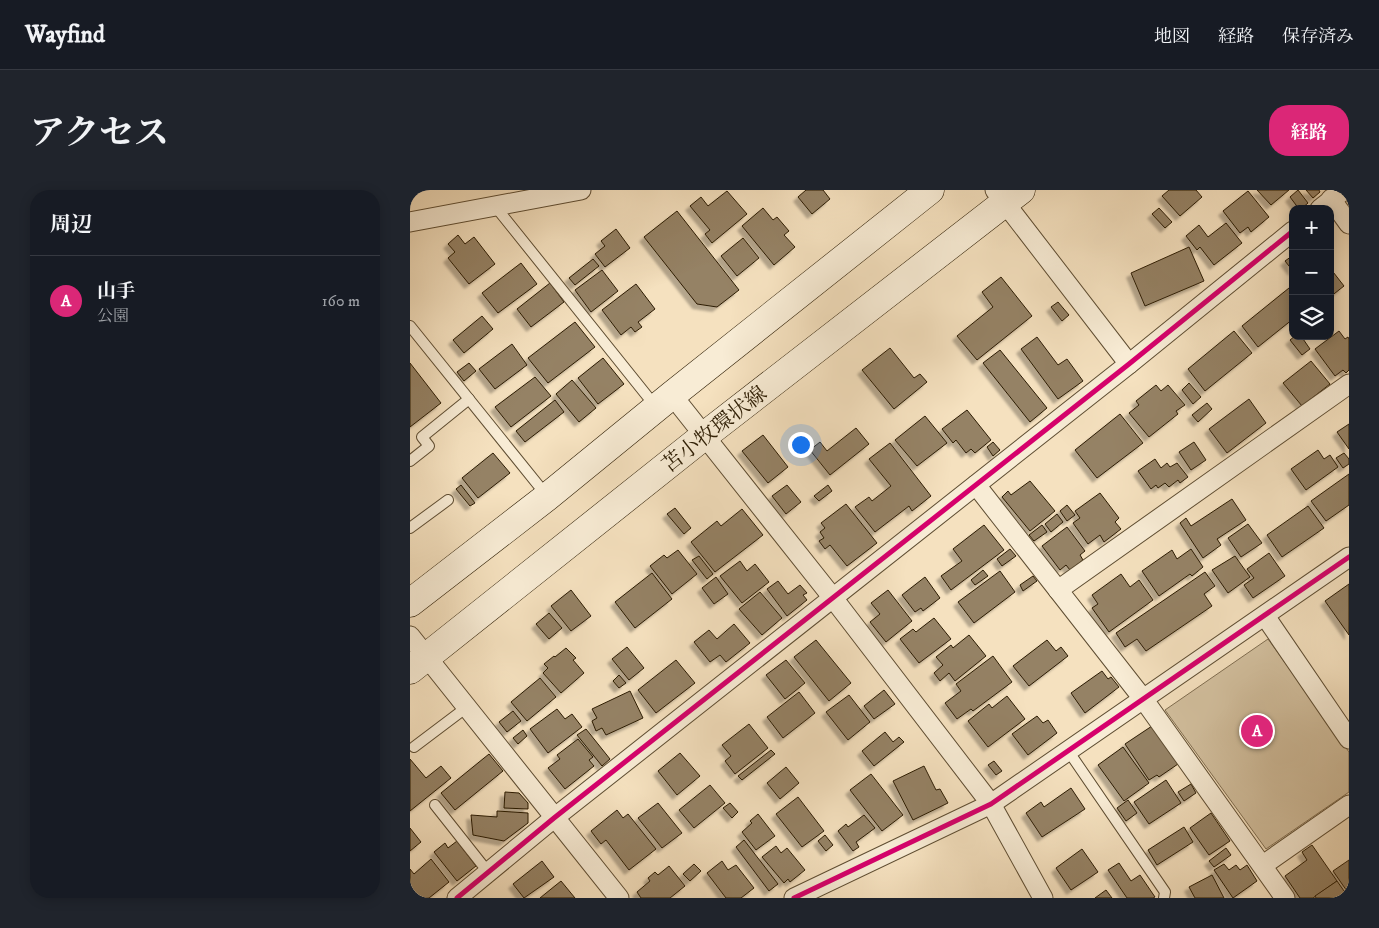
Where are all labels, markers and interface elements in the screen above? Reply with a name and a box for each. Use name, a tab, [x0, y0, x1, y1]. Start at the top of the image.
text: Wayfind	[25, 20, 105, 50]
text: 地図	[1154, 26, 1190, 48]
text: 経路	[1218, 26, 1254, 48]
text: 保存済み	[1282, 26, 1354, 48]
button: 経路	[1269, 105, 1349, 156]
text: アクセス	[30, 112, 169, 156]
map controls	[1289, 205, 1334, 340]
button: +	[1289, 205, 1334, 250]
text: 周辺	[50, 212, 92, 238]
button: −	[1289, 250, 1334, 295]
text: 山手	[97, 280, 135, 303]
text: A	[61, 291, 71, 311]
text: 160 m	[322, 291, 360, 311]
button: layers	[1289, 295, 1334, 340]
text: 公園	[97, 306, 129, 326]
street label: 苫小牧環状線	[657, 381, 772, 479]
your location	[788, 432, 814, 458]
pin: A	[1241, 712, 1273, 750]

